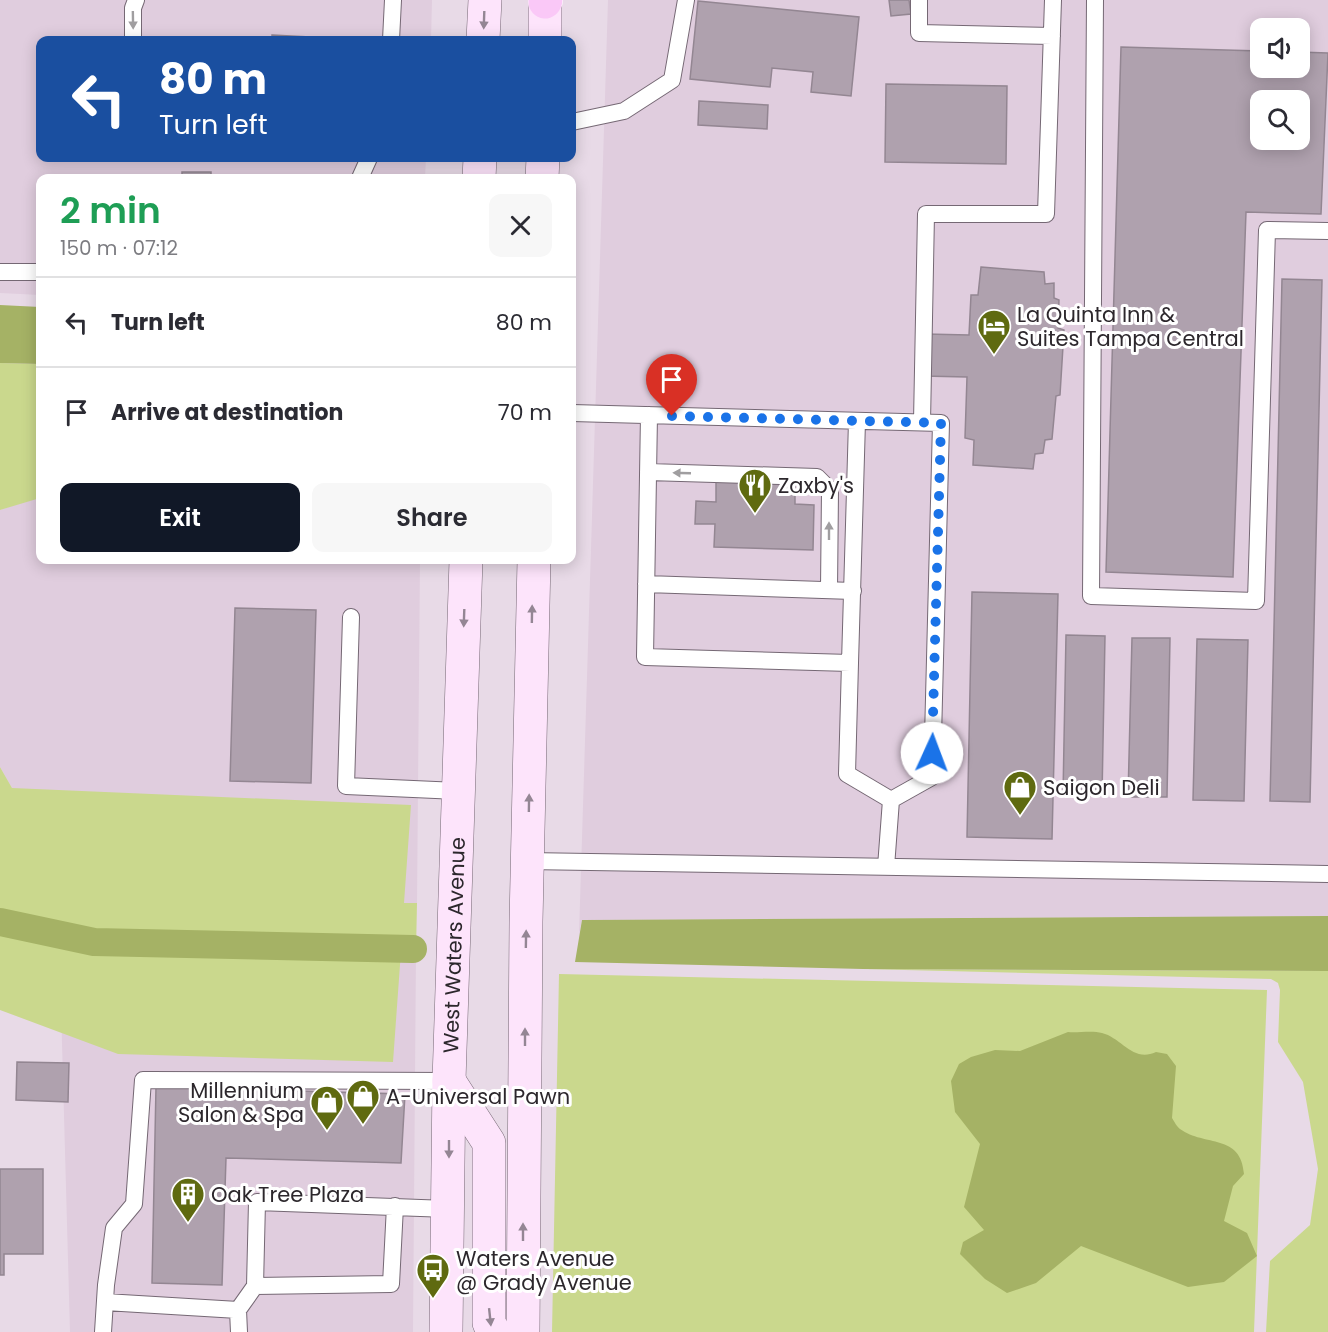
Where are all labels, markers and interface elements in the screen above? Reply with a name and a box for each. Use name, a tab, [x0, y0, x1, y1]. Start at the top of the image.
one-way arrow	[128, 10, 138, 29]
one-way arrow	[479, 11, 489, 30]
map controls	[1250, 18, 1310, 150]
button: sound	[1250, 18, 1310, 78]
text: 80 m	[159, 50, 267, 109]
icon: left	[60, 60, 138, 138]
button: search	[1250, 90, 1310, 150]
text: Turn left	[159, 106, 268, 143]
text: 2 min	[60, 185, 161, 236]
button: close	[489, 194, 552, 257]
text: 150 m · 07:12	[60, 234, 178, 262]
place label: La Quinta Inn & Suites Tampa Central	[1017, 300, 1244, 353]
icon: left	[60, 306, 93, 339]
text: Turn left	[111, 307, 205, 338]
text: 80 m	[496, 307, 552, 338]
hotel icon: La Quinta Inn & Suites Tampa Central	[976, 308, 1012, 355]
pin	[646, 354, 697, 416]
icon: arrive	[655, 363, 688, 396]
icon: arrive	[60, 396, 93, 429]
text: Arrive at destination	[111, 397, 343, 428]
text: 70 m	[498, 397, 552, 428]
restaurant icon: Zaxby's	[737, 467, 773, 514]
one-way arrow	[672, 468, 691, 478]
place label: Zaxby's	[778, 471, 854, 500]
button: Exit	[60, 483, 300, 552]
button: Share	[312, 483, 552, 552]
one-way arrow	[824, 522, 834, 541]
one-way arrow	[528, 605, 537, 624]
one-way arrow	[459, 608, 468, 627]
position arrow	[900, 721, 964, 785]
shop icon: Saigon Deli	[1002, 769, 1038, 816]
place label: Saigon Deli	[1043, 773, 1160, 802]
one-way arrow	[524, 793, 533, 812]
street label: West Waters Avenue	[435, 836, 471, 1054]
one-way arrow	[521, 929, 531, 948]
one-way arrow	[520, 1027, 530, 1046]
place label: Millennium Salon & Spa	[178, 1076, 304, 1129]
shop icon: A-Universal Pawn	[345, 1078, 381, 1125]
place label: A-Universal Pawn	[386, 1082, 570, 1111]
shop icon: Millennium Salon & Spa	[309, 1084, 345, 1131]
one-way arrow	[444, 1139, 454, 1158]
building icon: Oak Tree Plaza	[170, 1176, 206, 1223]
place label: Oak Tree Plaza	[211, 1180, 364, 1209]
one-way arrow	[519, 1222, 528, 1241]
place label: Waters Avenue @ Grady Avenue	[456, 1244, 632, 1297]
bus stop icon: Waters Avenue @ Grady Avenue	[415, 1252, 451, 1299]
one-way arrow	[485, 1307, 495, 1326]

